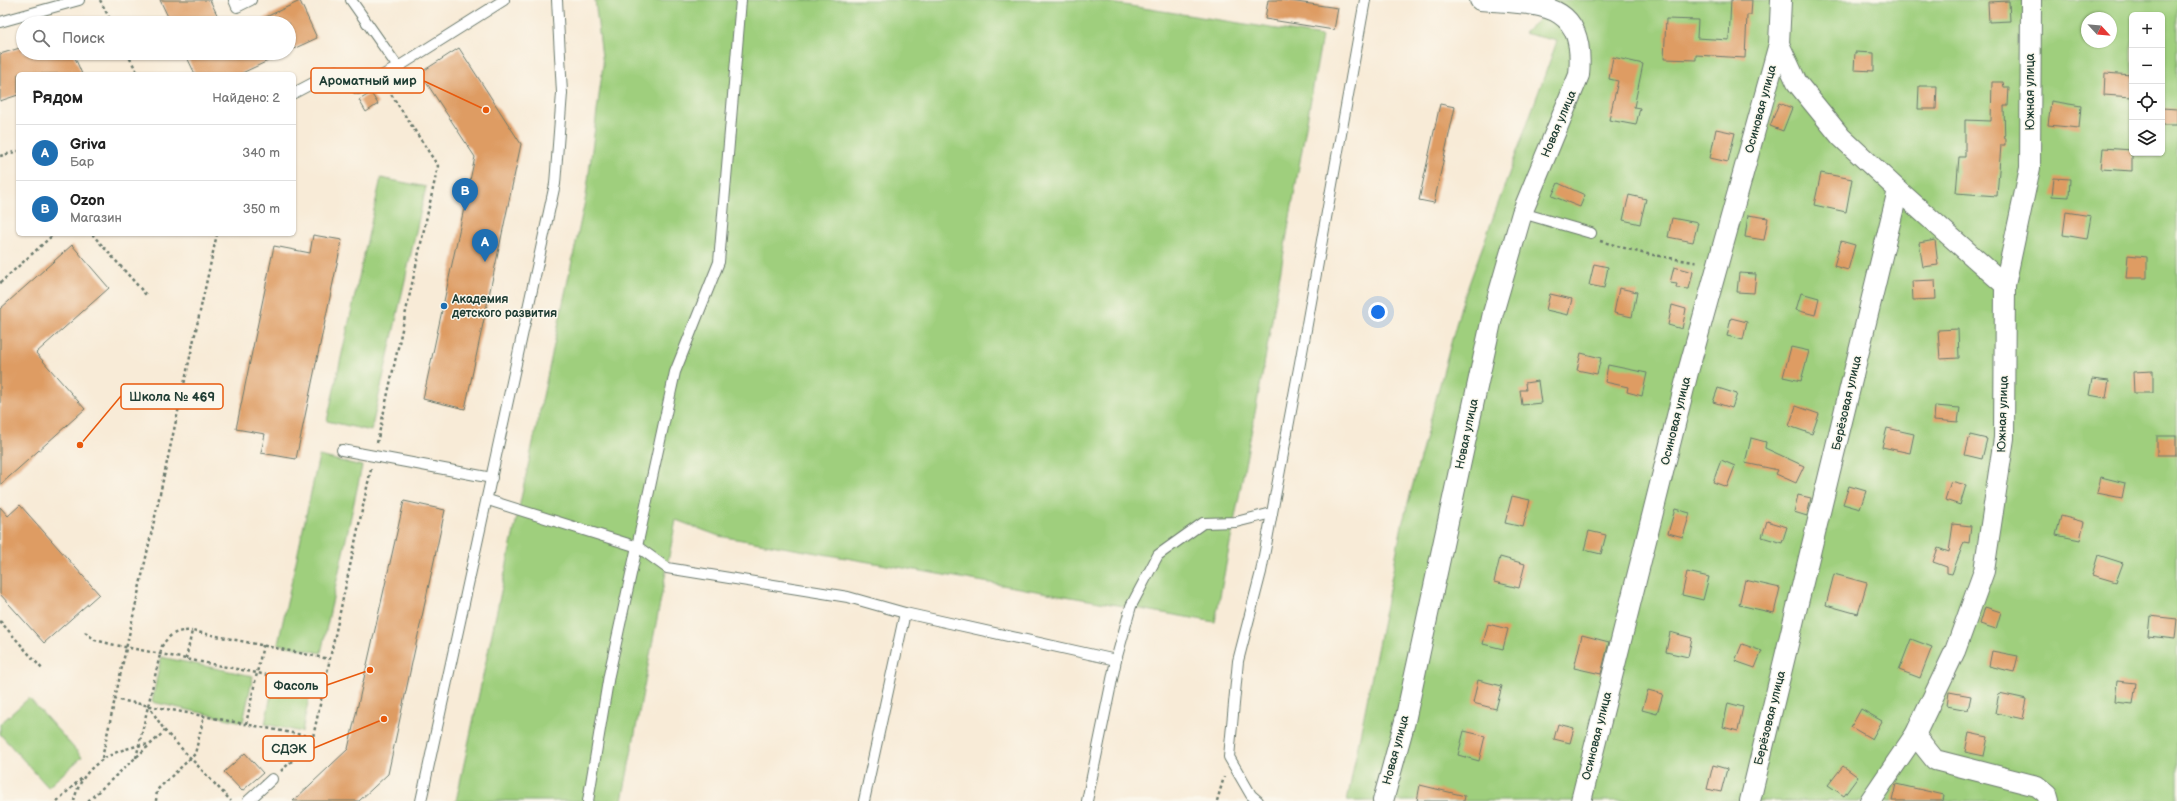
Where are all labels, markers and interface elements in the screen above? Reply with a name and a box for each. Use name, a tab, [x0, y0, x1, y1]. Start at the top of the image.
north arrow	[2081, 12, 2117, 48]
map controls	[2129, 12, 2165, 156]
button: +	[2129, 12, 2165, 48]
search box	[16, 16, 296, 60]
icon: search	[30, 27, 52, 49]
text: Поиск	[62, 29, 105, 48]
button: −	[2129, 48, 2165, 84]
street label: Южная улица	[2023, 53, 2038, 131]
street label: Осиновая улица	[1742, 63, 1780, 155]
callout: Ароматный мир	[311, 68, 424, 93]
text: Ароматный мир	[318, 73, 417, 89]
button: locate	[2129, 84, 2165, 120]
text: Рядом	[32, 88, 83, 108]
street label: Новая улица	[1538, 88, 1580, 160]
text: Найдено: 2	[212, 90, 280, 106]
button: layers	[2129, 120, 2165, 156]
text: Griva	[70, 135, 106, 154]
text: A	[41, 145, 49, 161]
text: 340 m	[242, 145, 280, 161]
text: Бар	[70, 154, 94, 170]
pin: B	[452, 178, 478, 211]
text: Ozon	[70, 191, 105, 210]
text: B	[40, 201, 50, 217]
text: 350 m	[243, 201, 280, 217]
text: Магазин	[70, 210, 122, 226]
pin: A	[472, 229, 498, 262]
place label: Академия детского развития	[451, 292, 557, 321]
marker: Академия детского развития	[439, 301, 449, 311]
your location	[1368, 302, 1388, 322]
street label: Берёзовая улица	[1829, 354, 1865, 452]
street label: Осиновая улица	[1658, 375, 1694, 467]
street label: Южная улица	[1994, 375, 2012, 453]
callout: Школа № 469	[121, 384, 223, 409]
text: Школа № 469	[129, 389, 215, 405]
street label: Новая улица	[1452, 397, 1482, 471]
street label: Берёзовая улица	[1751, 669, 1789, 767]
callout: Фасоль	[266, 673, 327, 698]
text: Фасоль	[273, 678, 319, 694]
street label: Осиновая улица	[1579, 690, 1615, 782]
street label: Новая улица	[1379, 713, 1413, 787]
callout: СДЭК	[263, 736, 314, 761]
text: СДЭК	[271, 741, 307, 757]

